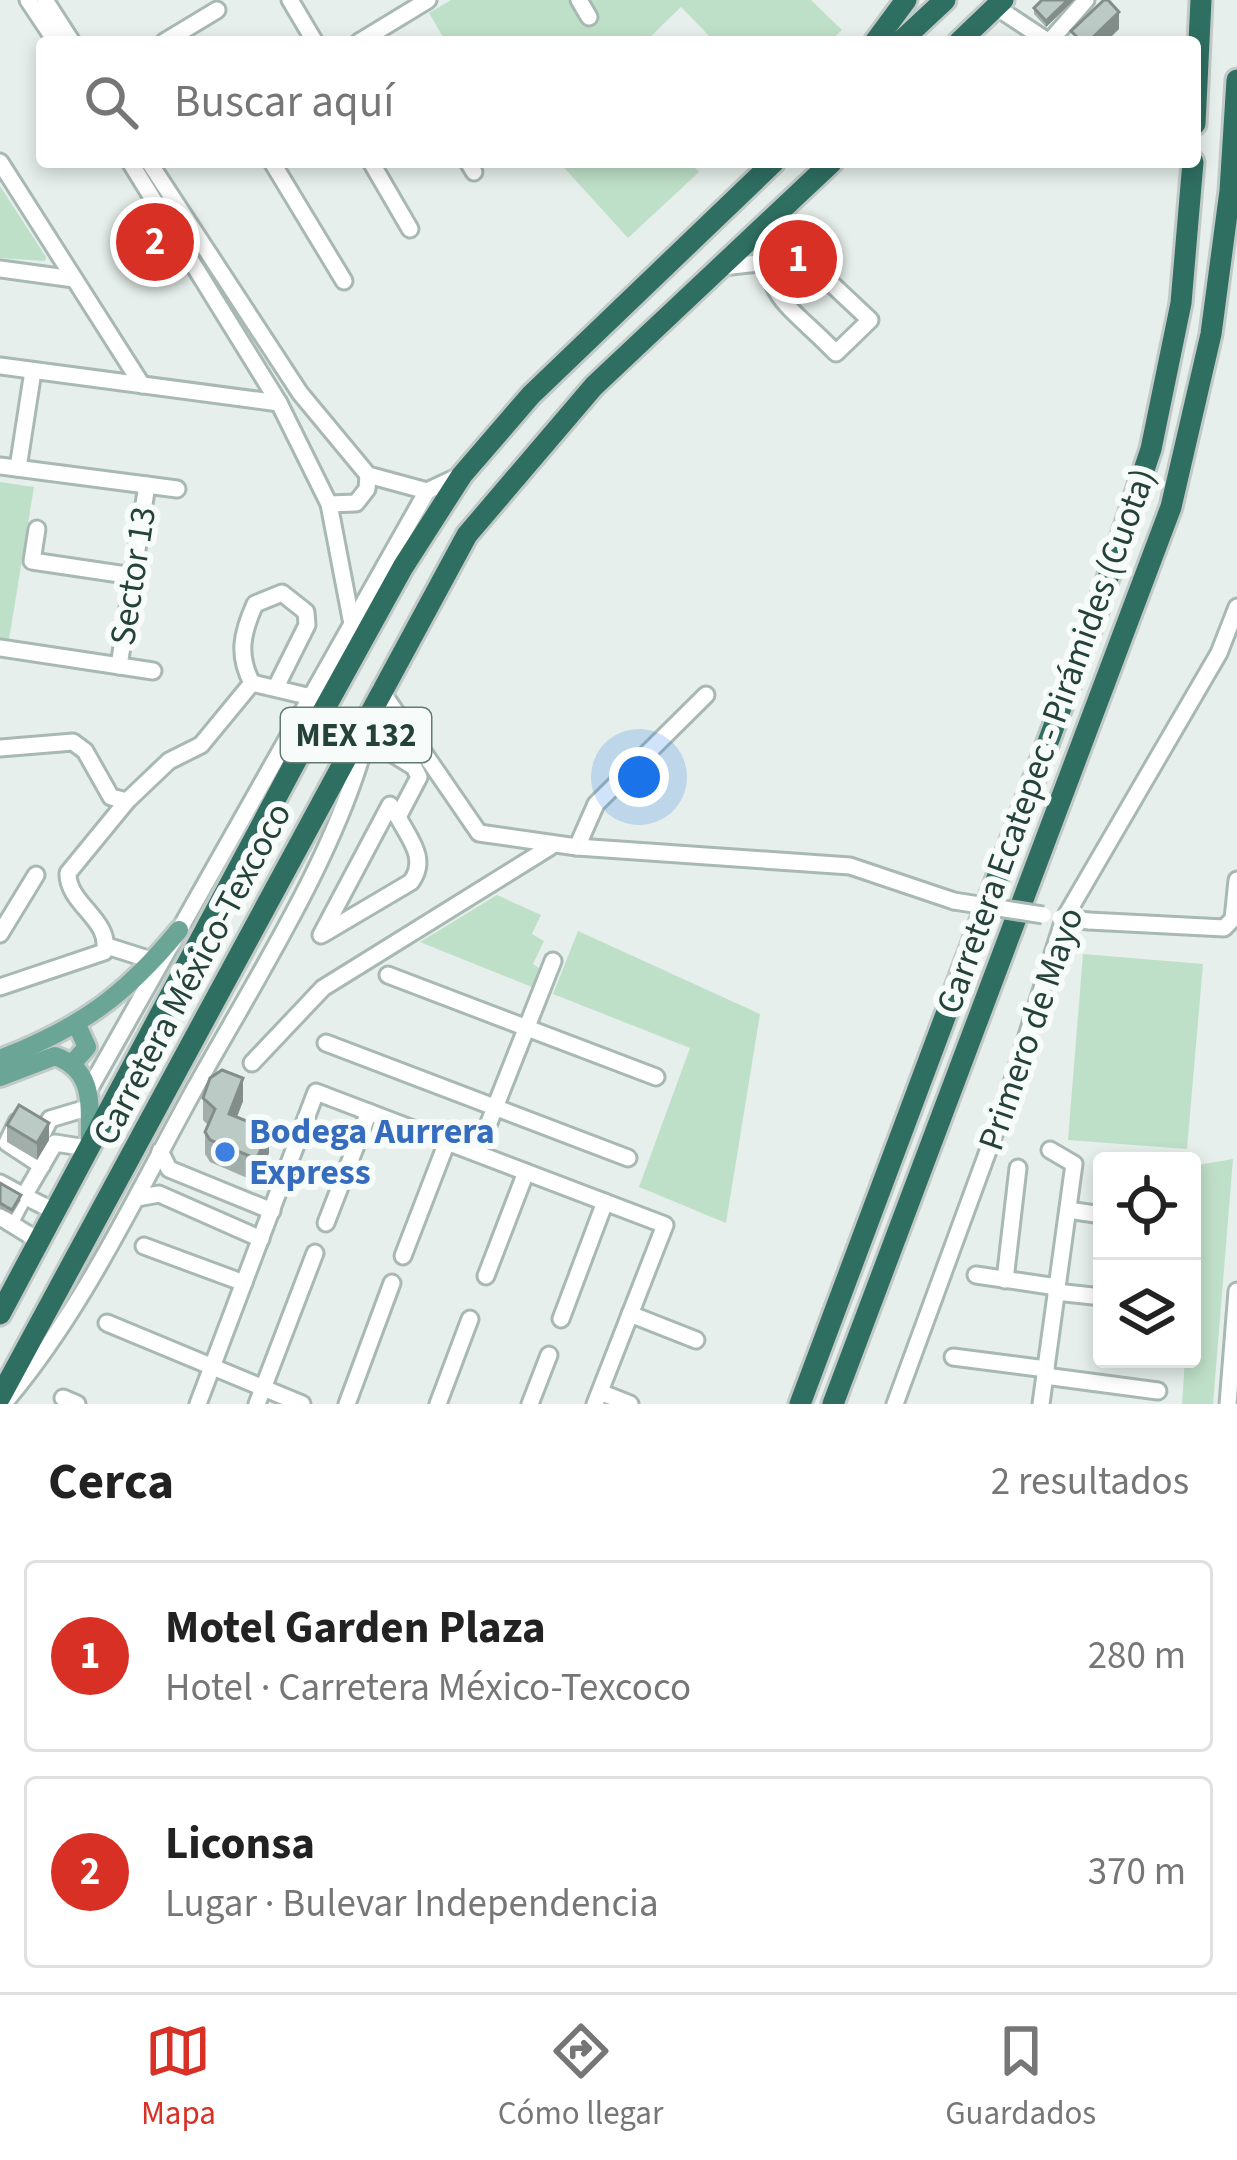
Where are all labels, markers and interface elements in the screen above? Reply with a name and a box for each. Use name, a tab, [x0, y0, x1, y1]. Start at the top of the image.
search box	[36, 36, 1201, 168]
icon: search	[78, 69, 144, 135]
text: Buscar aquí	[174, 70, 394, 134]
pin: 2	[116, 197, 194, 287]
pin: 1	[759, 214, 837, 304]
street label: Carretera Ecatepec - Pirámides (Cuota)	[923, 461, 1169, 1021]
street label: Sector 13	[97, 503, 169, 649]
road number: MEX 132	[281, 708, 431, 762]
your location	[609, 747, 669, 807]
street label: Carretera México-Texcoco	[80, 794, 304, 1154]
street label: Primero de Mayo	[966, 901, 1096, 1157]
place label: Bodega Aurrera Express	[249, 1106, 495, 1198]
marker: Bodega Aurrera Express	[212, 1139, 238, 1165]
map controls	[1093, 1152, 1201, 1368]
button: locate	[1093, 1152, 1201, 1260]
button: layers	[1093, 1260, 1201, 1368]
text: Cerca	[48, 1446, 174, 1518]
text: 2 resultados	[991, 1454, 1189, 1510]
text: Motel Garden Plaza	[165, 1596, 546, 1660]
text: 1	[80, 1628, 100, 1684]
text: 280 m	[1088, 1628, 1186, 1684]
text: Hotel · Carretera México-Texcoco	[165, 1660, 691, 1716]
text: Liconsa	[165, 1812, 315, 1876]
text: 2	[80, 1844, 100, 1900]
text: 370 m	[1088, 1844, 1186, 1900]
text: Lugar · Bulevar Independencia	[165, 1876, 659, 1932]
tab: Mapa	[141, 2018, 216, 2137]
tab: Cómo llegar	[498, 2018, 663, 2137]
tab: Guardados	[945, 2018, 1096, 2137]

